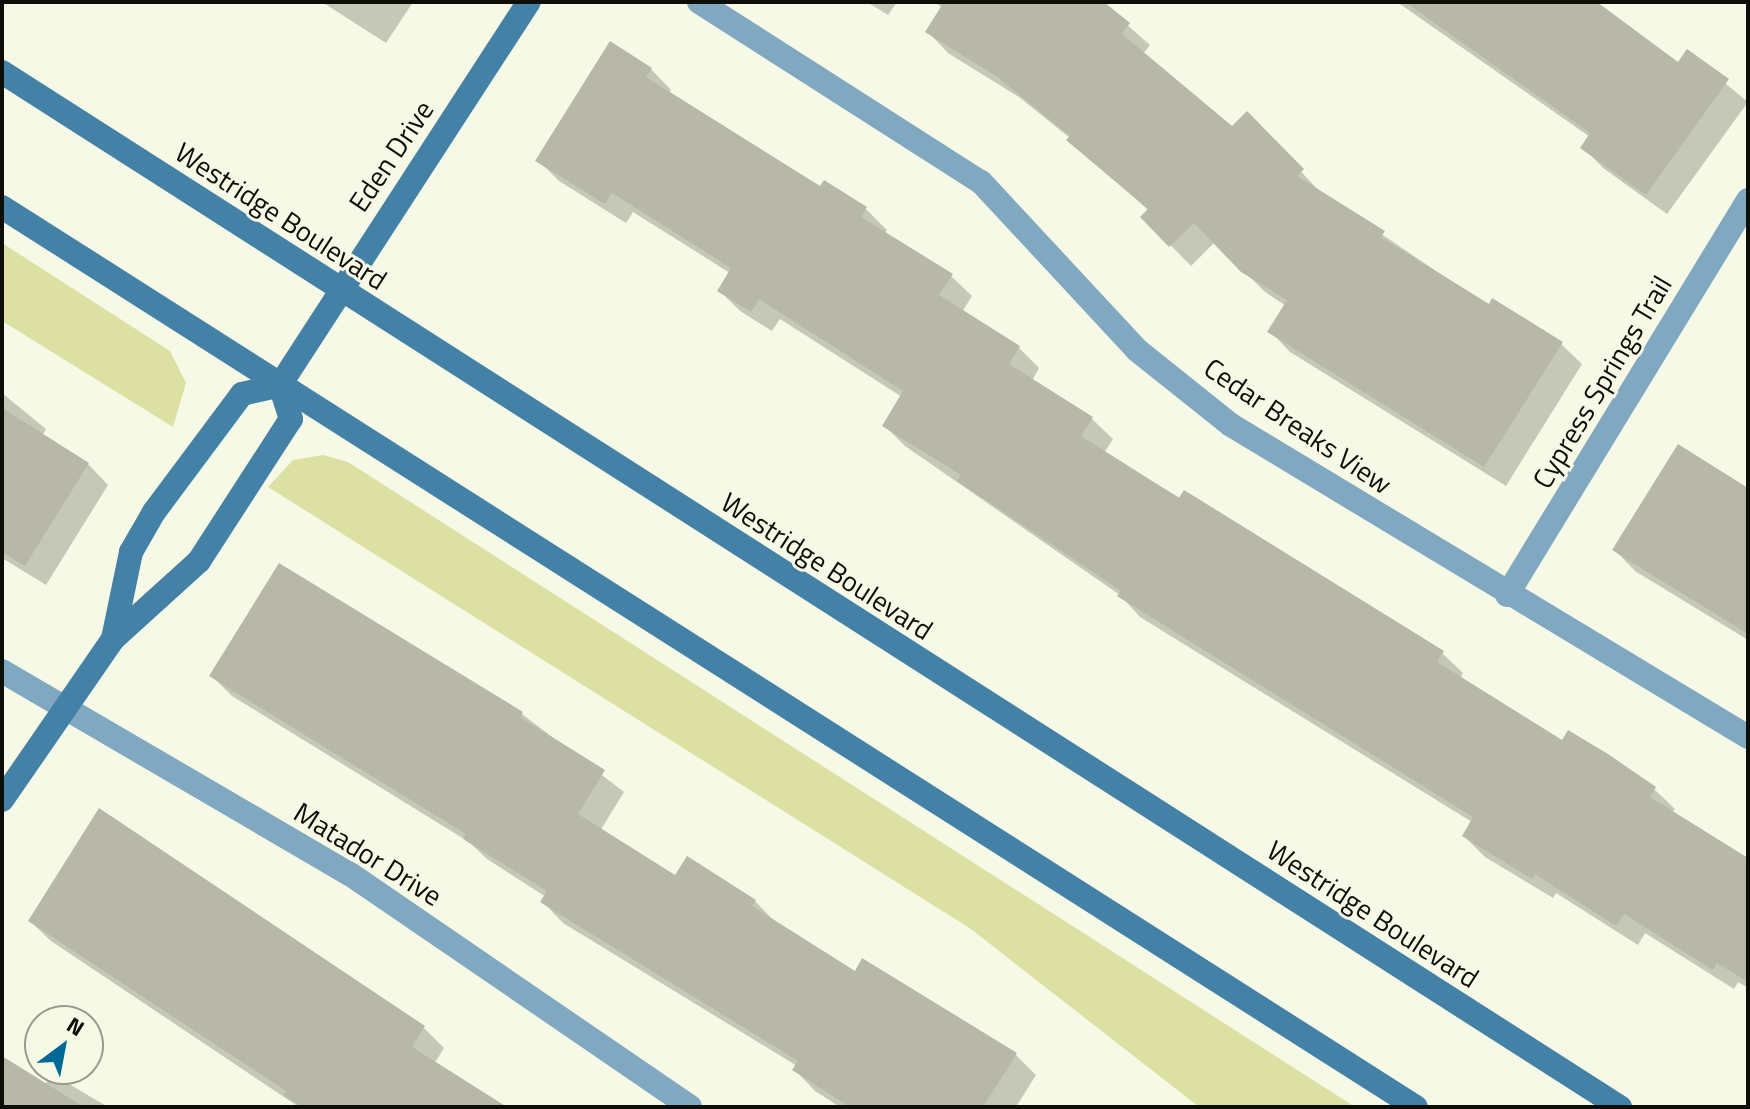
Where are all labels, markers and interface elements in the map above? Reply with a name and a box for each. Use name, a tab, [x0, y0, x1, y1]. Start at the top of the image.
street label: Eden Drive	[342, 94, 440, 218]
street label: Westridge Boulevard	[169, 135, 393, 297]
street label: Cypress Springs Trail	[1525, 270, 1679, 494]
street label: Cedar Breaks View	[1198, 351, 1398, 501]
street label: Westridge Boulevard	[715, 485, 939, 647]
street label: Matador Drive	[288, 795, 448, 913]
street label: Westridge Boulevard	[1261, 833, 1485, 995]
north arrow	[24, 1005, 104, 1085]
text: N	[60, 1008, 91, 1045]

